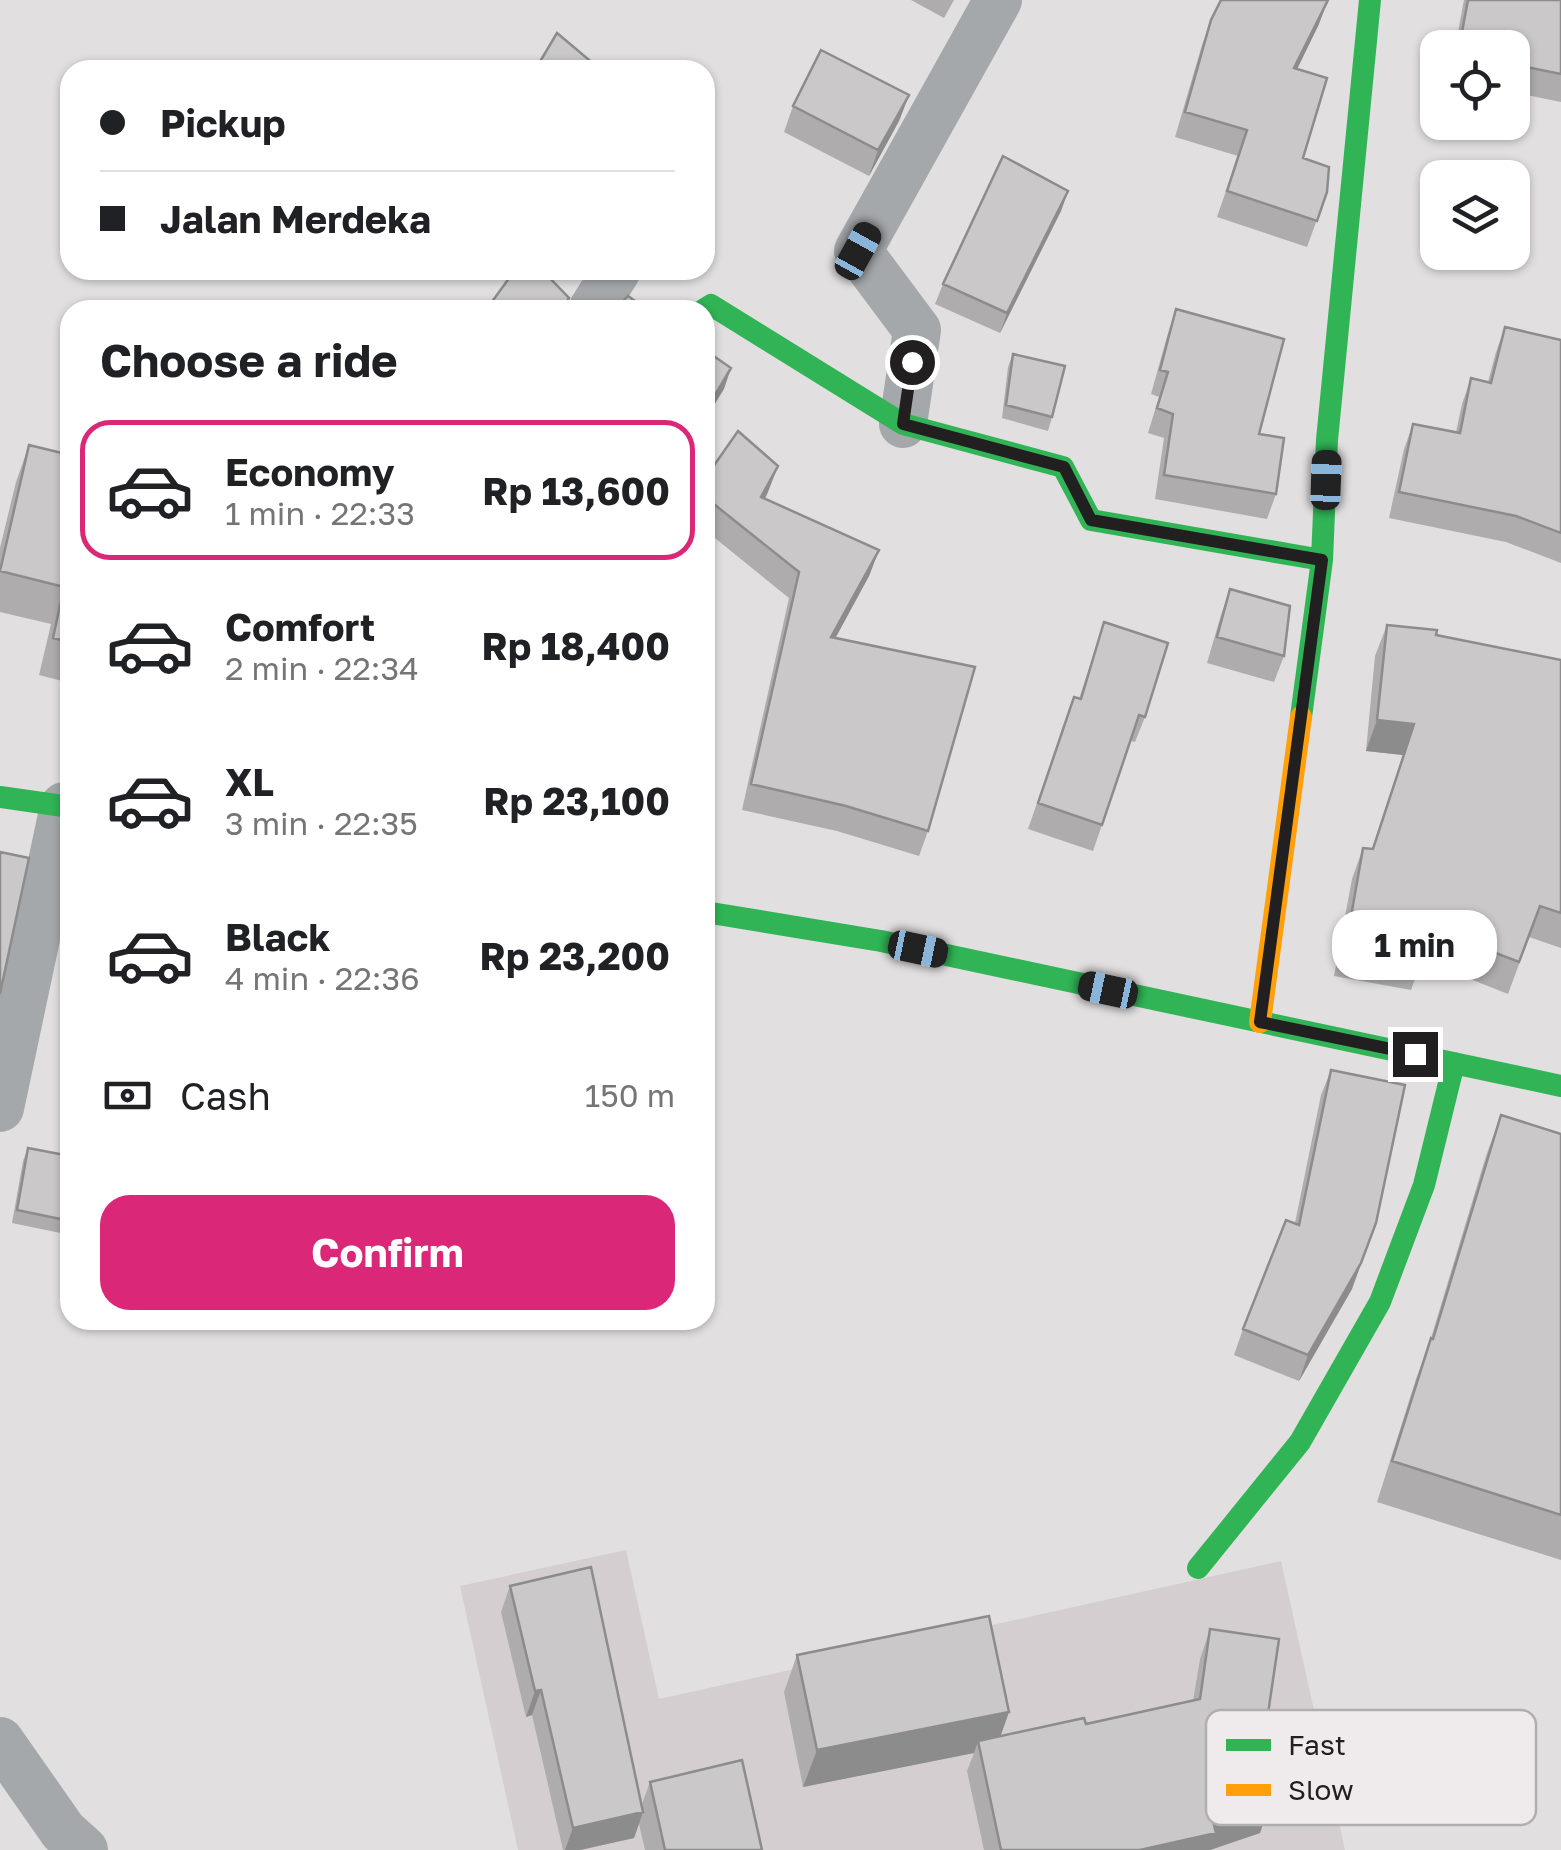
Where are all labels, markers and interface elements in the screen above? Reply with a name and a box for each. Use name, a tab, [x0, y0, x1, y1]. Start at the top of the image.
map controls	[1420, 30, 1530, 270]
button: locate	[1420, 30, 1530, 140]
text: Pickup	[160, 100, 286, 145]
button: layers	[1420, 160, 1530, 270]
text: Jalan Merdeka	[160, 196, 431, 241]
car	[830, 217, 886, 285]
text: Choose a ride	[100, 333, 398, 387]
route start	[890, 340, 935, 385]
icon: car	[105, 445, 195, 535]
text: Economy	[225, 449, 394, 494]
car	[1310, 449, 1342, 511]
text: Rp 13,600	[482, 468, 670, 513]
text: 1 min · 22:33	[225, 494, 415, 532]
icon: car	[105, 600, 195, 690]
text: Comfort	[225, 604, 375, 649]
text: Rp 18,400	[482, 623, 670, 668]
text: 2 min · 22:34	[225, 649, 419, 687]
icon: car	[105, 755, 195, 845]
text: XL	[225, 759, 274, 804]
text: Rp 23,100	[483, 778, 670, 823]
text: 3 min · 22:35	[225, 804, 418, 842]
callout: 1 min	[1332, 909, 1498, 979]
icon: car	[105, 910, 195, 1000]
text: Black	[225, 914, 330, 959]
text: 1 min	[1374, 926, 1455, 964]
car	[886, 928, 950, 970]
text: Rp 23,200	[480, 933, 670, 978]
text: 4 min · 22:36	[225, 959, 420, 997]
car	[1076, 969, 1140, 1011]
route end	[1393, 1032, 1438, 1077]
icon: cash	[100, 1068, 155, 1123]
text: Cash	[180, 1073, 271, 1118]
text: 150 m	[585, 1076, 675, 1114]
button: Confirm	[100, 1195, 675, 1310]
legend	[1206, 1710, 1536, 1825]
text: Fast	[1288, 1728, 1346, 1761]
text: Slow	[1288, 1773, 1354, 1806]

